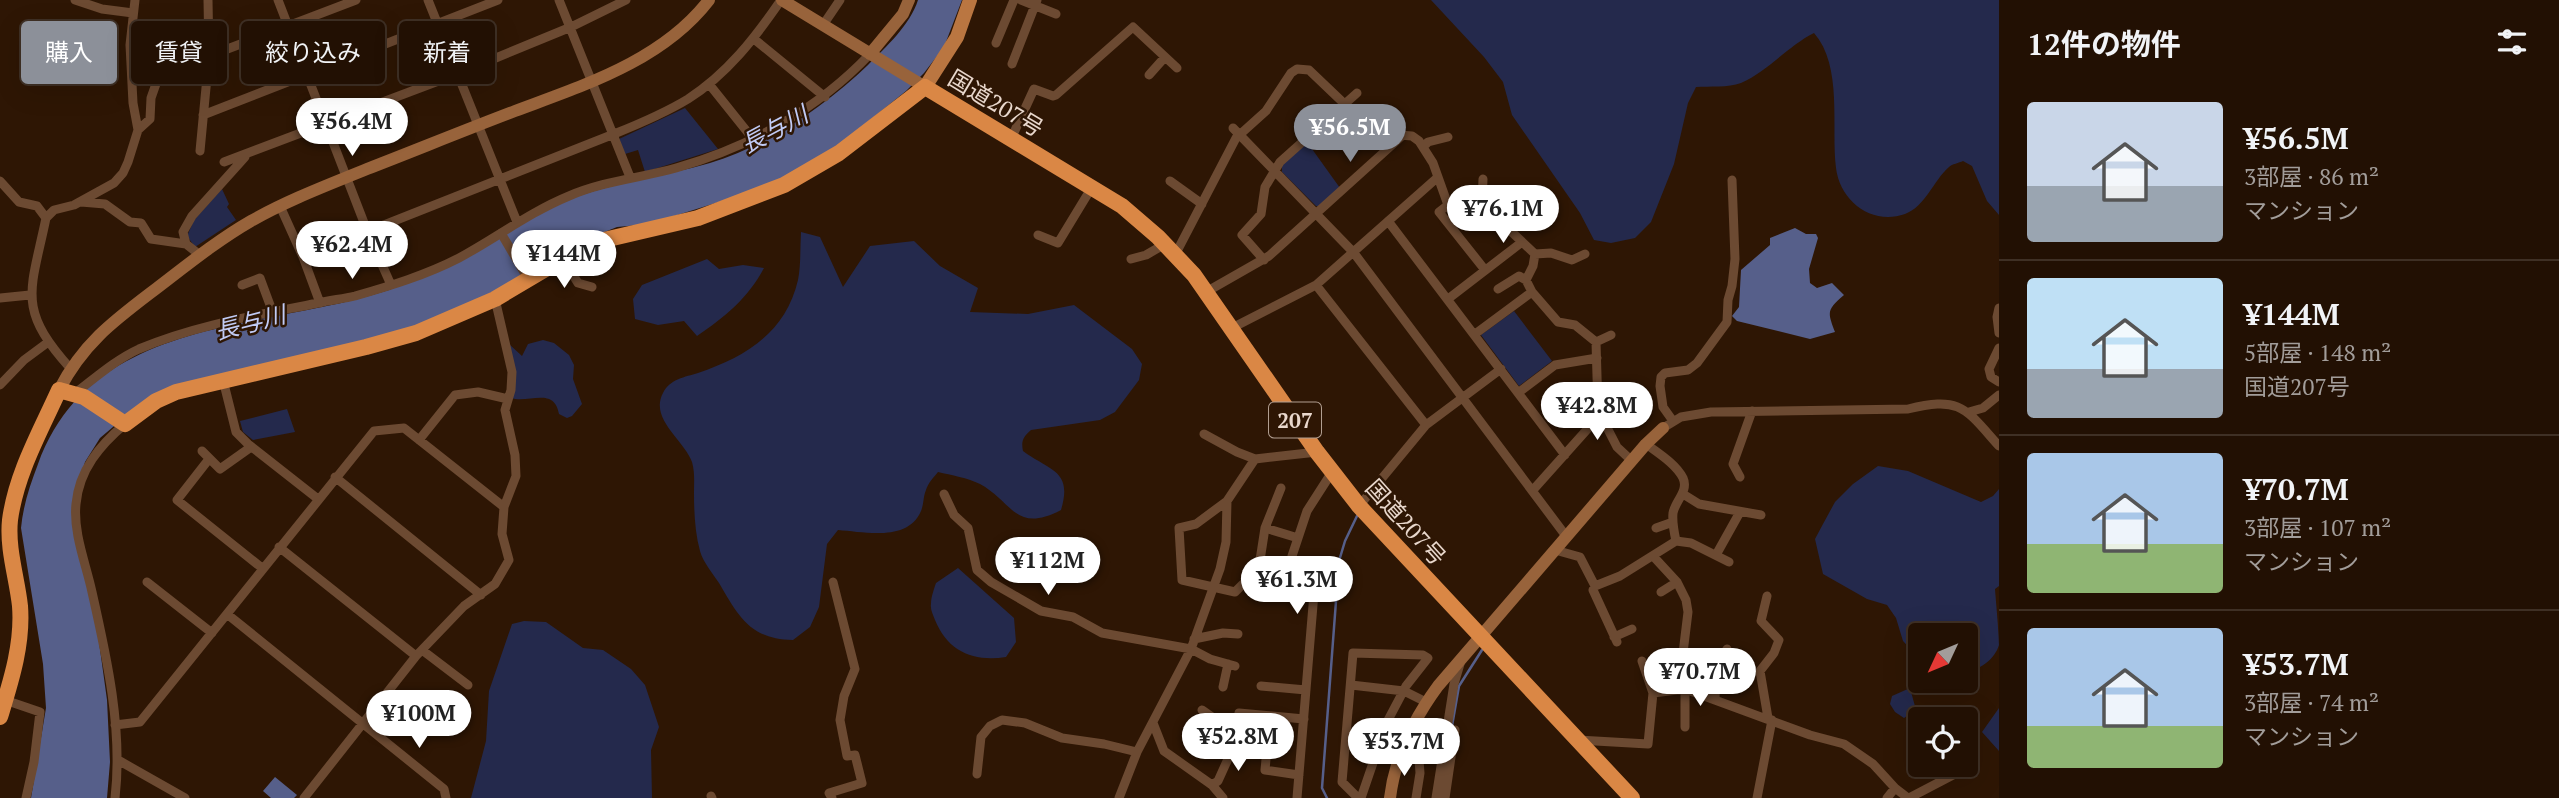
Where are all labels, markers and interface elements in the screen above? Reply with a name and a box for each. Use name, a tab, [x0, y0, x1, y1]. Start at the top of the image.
chip: 購入	[21, 21, 117, 84]
chip: 賃貸	[131, 21, 227, 84]
chip: 絞り込み	[241, 21, 385, 84]
chip: 新着	[399, 21, 495, 84]
icon: filters	[2493, 23, 2531, 61]
text: 12件の物件	[2027, 24, 2181, 64]
street label: 国道207号	[943, 62, 1049, 144]
water label: 長与川	[735, 97, 816, 160]
pin: ¥56.4M	[295, 99, 409, 158]
pin: ¥56.5M	[1293, 104, 1407, 164]
text: ¥56.4M	[312, 105, 392, 136]
text: ¥56.5M	[1310, 111, 1390, 142]
text: ¥56.5M	[2244, 118, 2349, 158]
icon: home	[2083, 130, 2167, 214]
text: 3部屋 · 86 m²	[2244, 161, 2379, 192]
pin: ¥76.1M	[1446, 186, 1560, 245]
text: ¥76.1M	[1463, 192, 1543, 223]
text: マンション	[2244, 195, 2359, 226]
pin: ¥62.4M	[295, 222, 409, 281]
text: ¥62.4M	[312, 228, 392, 259]
pin: ¥144M	[515, 230, 613, 290]
text: ¥144M	[527, 237, 601, 268]
text: ¥144M	[2244, 294, 2340, 334]
water label: 長与川	[211, 297, 292, 346]
icon: home	[2083, 306, 2167, 390]
text: 5部屋 · 148 m²	[2244, 337, 2391, 368]
text: 国道207号	[2244, 371, 2350, 402]
pin: ¥42.8M	[1540, 382, 1654, 442]
text: ¥42.8M	[1557, 389, 1637, 420]
road number: 207	[1269, 402, 1321, 438]
text: ¥70.7M	[2244, 469, 2349, 509]
street label: 国道207号	[1359, 472, 1453, 572]
icon: home	[2083, 481, 2167, 565]
text: 3部屋 · 107 m²	[2244, 512, 2391, 543]
pin: ¥112M	[999, 538, 1097, 597]
text: ¥112M	[1011, 544, 1085, 575]
text: マンション	[2244, 546, 2359, 577]
pin: ¥61.3M	[1240, 556, 1354, 616]
text: ¥61.3M	[1257, 563, 1337, 594]
north arrow	[1908, 623, 1978, 693]
map controls	[1908, 623, 1978, 777]
text: ¥53.7M	[2244, 644, 2349, 684]
pin: ¥70.7M	[1643, 648, 1757, 708]
text: ¥70.7M	[1660, 655, 1740, 686]
icon: home	[2083, 656, 2167, 740]
text: 3部屋 · 74 m²	[2244, 687, 2379, 718]
pin: ¥100M	[370, 690, 468, 750]
text: ¥100M	[382, 697, 456, 728]
button: locate	[1908, 707, 1978, 777]
pin: ¥52.8M	[1181, 714, 1295, 773]
pin: ¥53.7M	[1347, 718, 1461, 778]
text: ¥52.8M	[1198, 720, 1278, 751]
text: マンション	[2244, 721, 2359, 752]
text: ¥53.7M	[1364, 725, 1444, 756]

